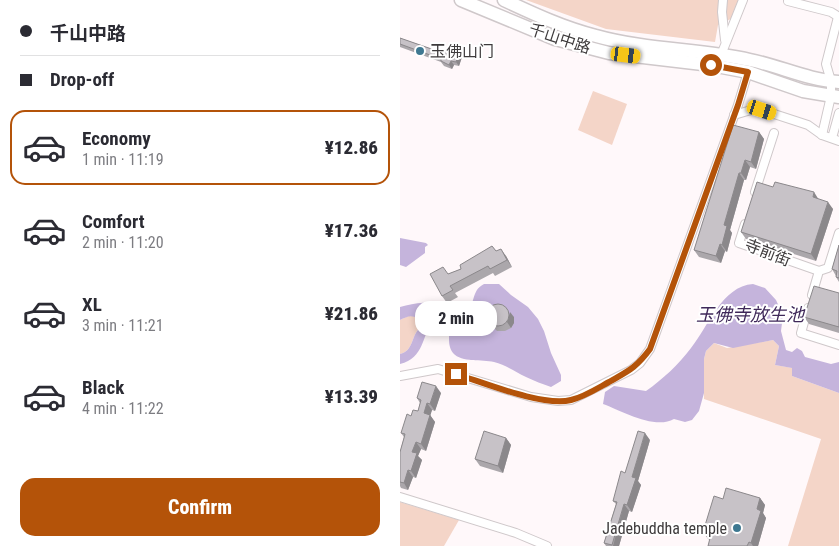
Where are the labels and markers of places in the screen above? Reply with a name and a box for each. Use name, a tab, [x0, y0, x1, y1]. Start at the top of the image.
place label: 玉佛山门	[430, 42, 494, 61]
marker: 玉佛山门	[414, 45, 426, 57]
place label: Jadebuddha temple	[602, 519, 727, 538]
marker: Jadebuddha temple	[731, 522, 743, 534]

